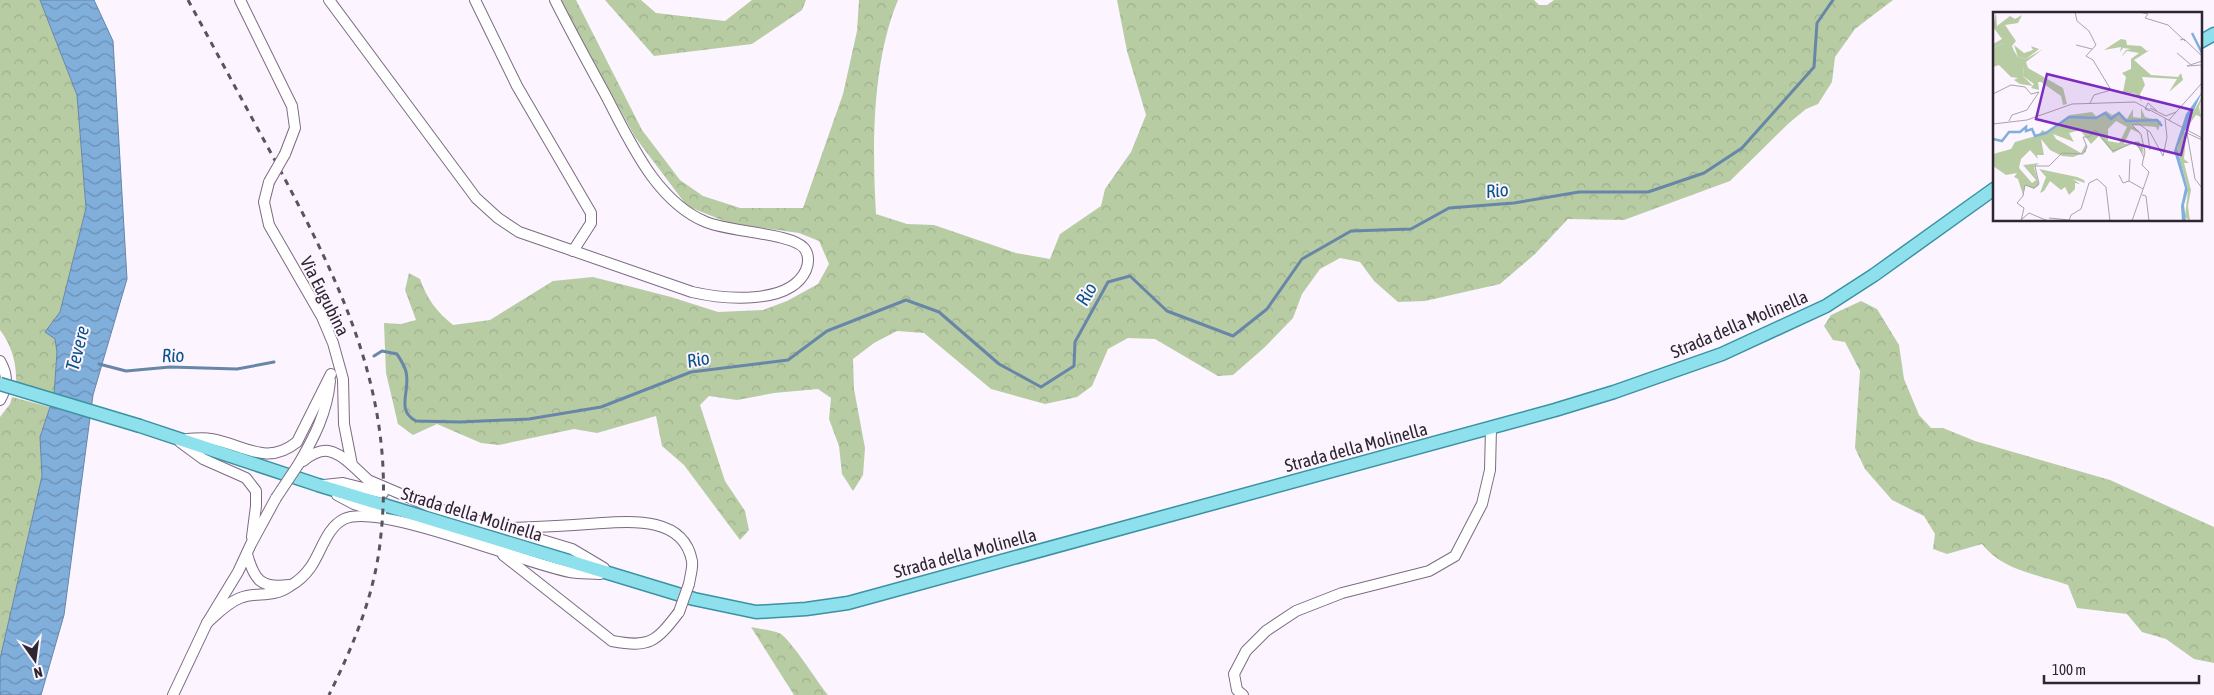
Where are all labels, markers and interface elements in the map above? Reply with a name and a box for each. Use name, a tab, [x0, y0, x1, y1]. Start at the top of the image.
inset map	[1993, 12, 2202, 221]
water label: Rio	[1485, 178, 1510, 202]
street label: Via Eugubina	[296, 253, 354, 339]
water label: Rio	[1071, 279, 1101, 309]
street label: Strada della Molinella	[1667, 286, 1811, 362]
water label: Tevere	[61, 323, 93, 373]
water label: Rio	[161, 344, 185, 366]
water label: Rio	[685, 346, 711, 372]
street label: Strada della Molinella	[1282, 418, 1430, 476]
street label: Strada della Molinella	[399, 483, 545, 545]
street label: Strada della Molinella	[891, 524, 1039, 582]
north arrow	[10, 635, 60, 685]
scale bar	[2044, 652, 2199, 684]
text: 100 m	[2052, 661, 2086, 678]
text: N	[32, 664, 44, 681]

